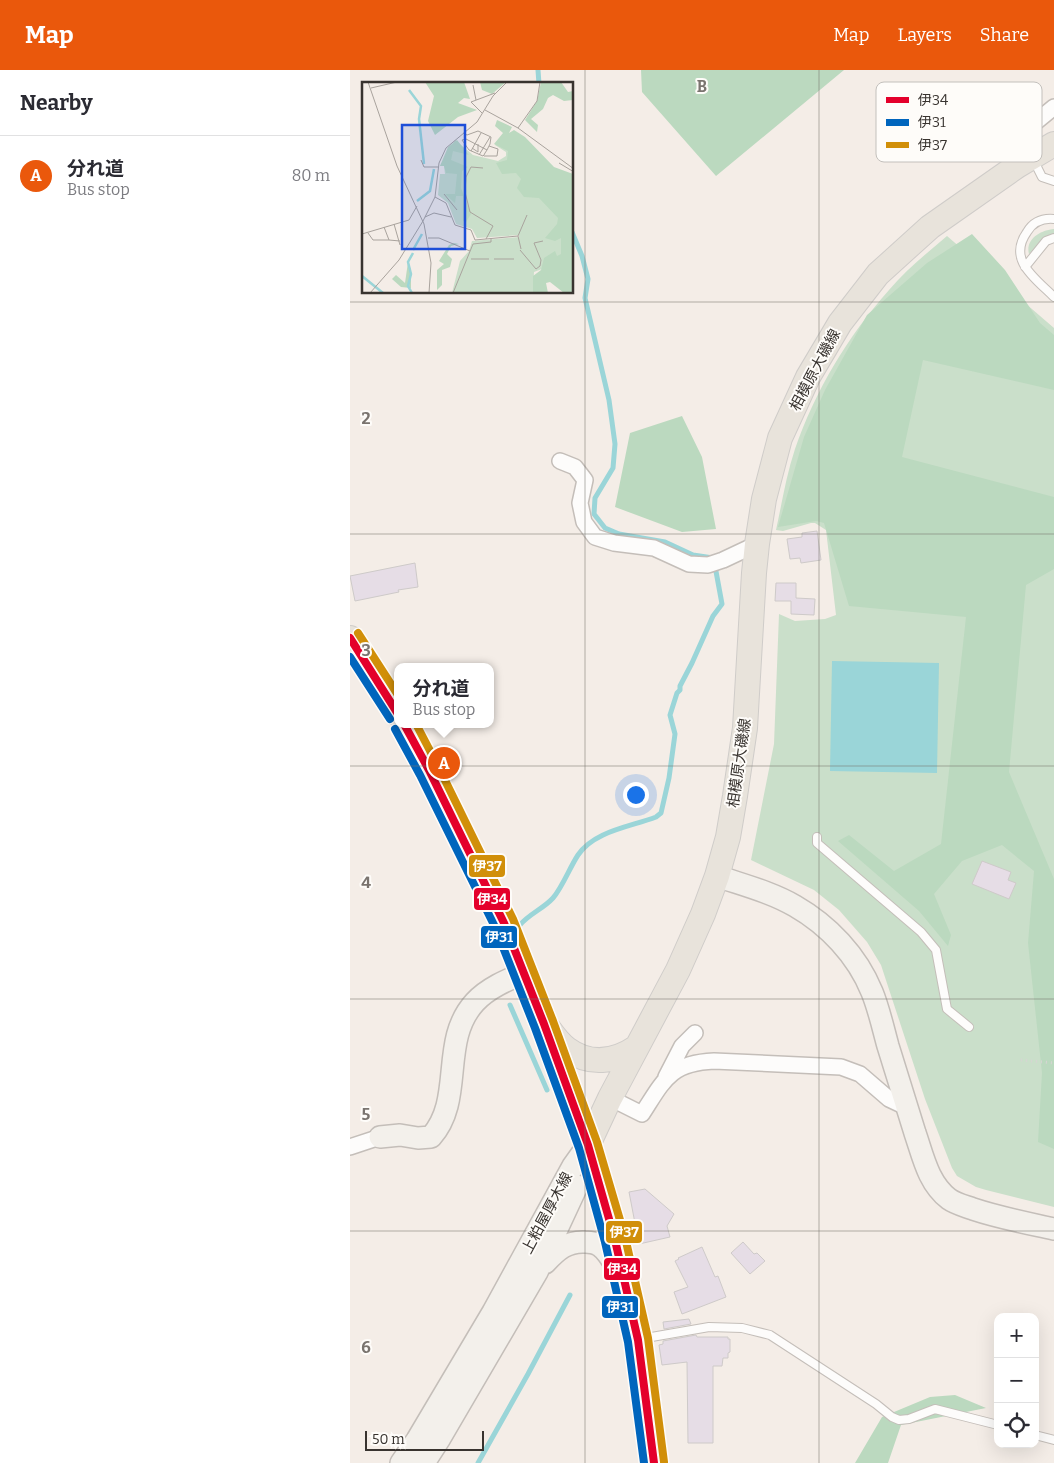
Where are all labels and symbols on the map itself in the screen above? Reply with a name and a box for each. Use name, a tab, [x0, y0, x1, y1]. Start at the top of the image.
text: B	[697, 77, 707, 96]
inset map	[362, 82, 574, 294]
legend	[876, 82, 1042, 162]
text: 伊34	[918, 92, 948, 109]
text: 伊31	[918, 114, 946, 131]
text: 伊37	[918, 137, 947, 154]
street label: 相模原大磯線	[786, 326, 844, 414]
text: 2	[361, 409, 371, 428]
text: 3	[361, 641, 371, 660]
street label: 相模原大磯線	[724, 717, 754, 809]
pin: A	[428, 744, 460, 782]
your location	[623, 782, 649, 808]
line badge: 伊37	[468, 854, 506, 878]
text: 伊37	[472, 858, 502, 875]
text: 4	[361, 873, 371, 892]
line badge: 伊34	[473, 887, 511, 911]
text: 伊34	[477, 891, 508, 908]
line badge: 伊31	[480, 925, 518, 949]
text: 伊31	[485, 929, 513, 946]
text: 5	[362, 1105, 371, 1124]
street label: 上粕屋厚木線	[518, 1169, 576, 1257]
line badge: 伊37	[605, 1220, 643, 1244]
text: 伊37	[609, 1224, 639, 1241]
line badge: 伊34	[603, 1257, 641, 1281]
text: 伊34	[607, 1261, 638, 1278]
line badge: 伊31	[601, 1295, 639, 1319]
text: 伊31	[606, 1299, 634, 1316]
text: 6	[361, 1338, 371, 1357]
scale bar	[365, 1428, 484, 1451]

